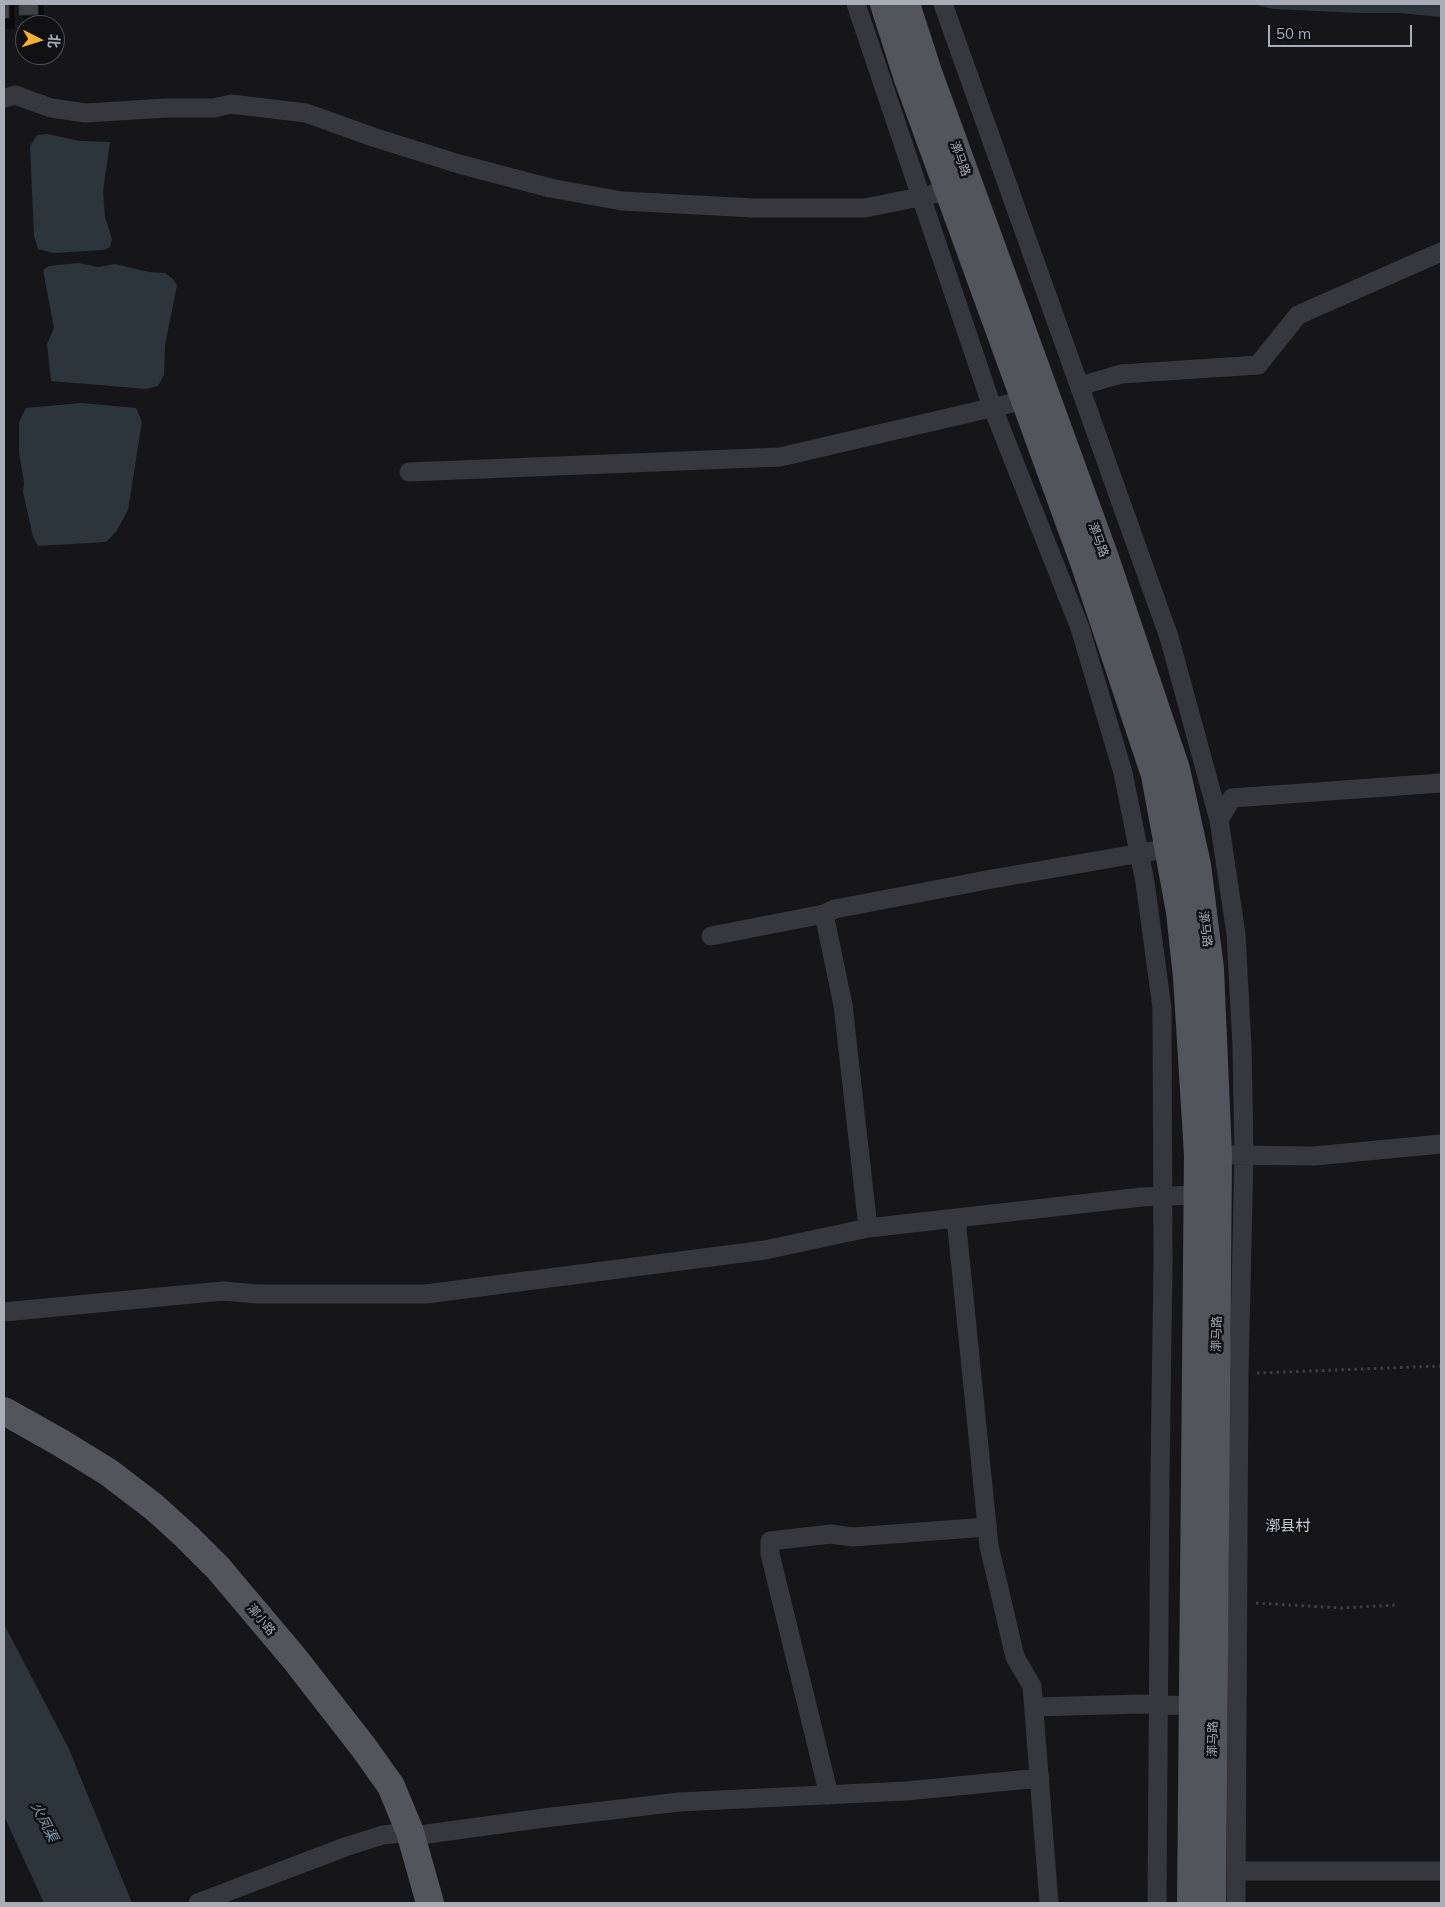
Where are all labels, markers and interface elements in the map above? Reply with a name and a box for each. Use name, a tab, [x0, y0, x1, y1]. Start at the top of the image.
north arrow	[15, 15, 65, 65]
scale bar	[1270, 15, 1414, 47]
text: 50 m	[1276, 24, 1311, 43]
text: 北	[44, 33, 64, 49]
street label: 漷马路	[947, 140, 973, 178]
street label: 漷马路	[1085, 521, 1111, 559]
street label: 漷马路	[1196, 910, 1214, 948]
street label: 漷马路	[1209, 1316, 1225, 1352]
district label: 漷县村	[1266, 1517, 1310, 1535]
street label: 漷小路	[244, 1602, 278, 1638]
street label: 漷马路	[1205, 1721, 1221, 1757]
water label: 火凤渠	[27, 1799, 61, 1845]

